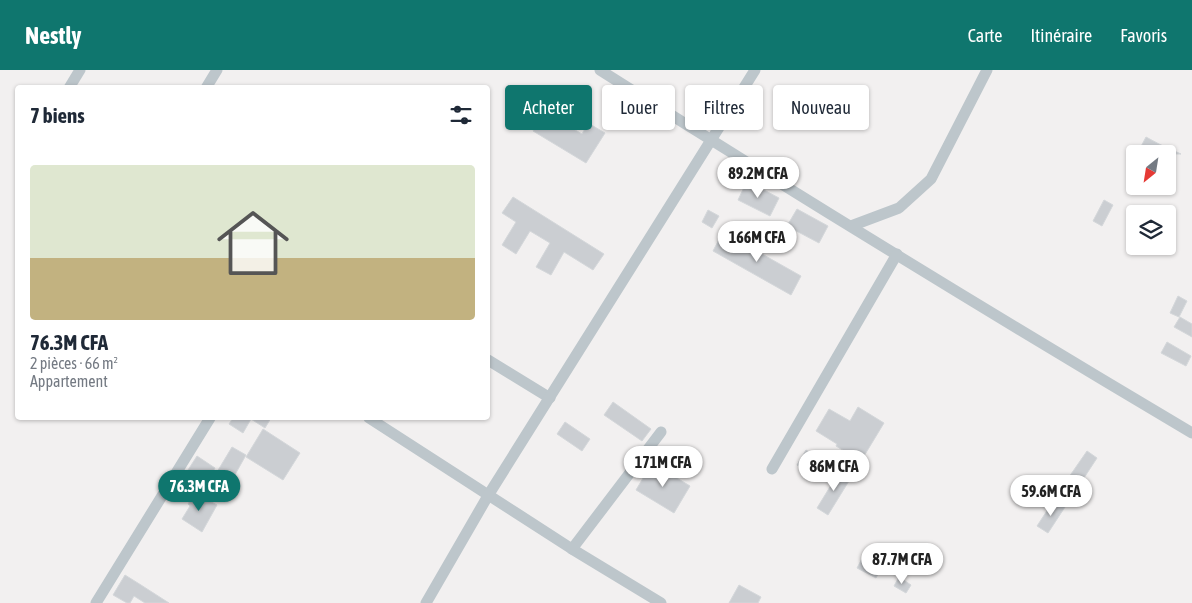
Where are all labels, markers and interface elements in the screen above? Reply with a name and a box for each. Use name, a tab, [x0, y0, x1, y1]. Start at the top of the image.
text: Nestly	[25, 22, 81, 49]
text: Carte	[968, 25, 1002, 46]
text: Itinéraire	[1030, 25, 1092, 46]
text: Favoris	[1120, 25, 1167, 46]
chip: Acheter	[505, 85, 592, 130]
chip: Louer	[602, 85, 675, 130]
chip: Filtres	[685, 85, 763, 130]
chip: Nouveau	[773, 85, 869, 130]
icon: filters	[447, 101, 475, 129]
text: 7 biens	[30, 103, 85, 127]
north arrow	[1126, 145, 1176, 195]
map controls	[1126, 145, 1176, 255]
pin: 89.2M CFA	[701, 156, 815, 199]
text: 89.2M CFA	[728, 164, 788, 182]
icon: home	[208, 198, 298, 288]
button: layers	[1126, 205, 1176, 255]
pin: 166M CFA	[705, 220, 809, 263]
text: 166M CFA	[729, 228, 785, 246]
text: 76.3M CFA	[30, 330, 108, 354]
text: 2 pièces · 66 m²	[30, 354, 118, 372]
text: Appartement	[30, 372, 108, 390]
pin: 171M CFA	[611, 446, 715, 488]
pin: 86M CFA	[788, 450, 880, 492]
text: 171M CFA	[635, 453, 691, 471]
text: 86M CFA	[809, 457, 859, 475]
pin: 76.3M CFA	[142, 470, 256, 512]
pin: 59.6M CFA	[994, 474, 1108, 517]
text: 76.3M CFA	[169, 477, 229, 495]
text: 59.6M CFA	[1021, 482, 1081, 500]
pin: 87.7M CFA	[845, 542, 959, 585]
text: 87.7M CFA	[872, 550, 932, 568]

